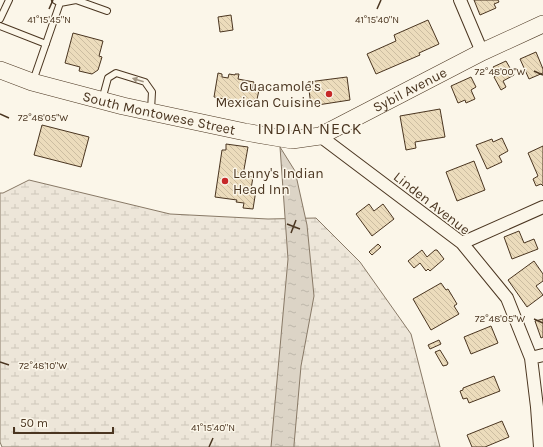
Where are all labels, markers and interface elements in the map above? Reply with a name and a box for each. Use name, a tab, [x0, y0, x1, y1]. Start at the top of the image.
text: 41°15'45"N	[27, 14, 71, 26]
text: 41°15'40"N	[355, 14, 399, 26]
street label: Sybil Avenue	[370, 64, 450, 116]
text: 72°48'00"W	[475, 66, 525, 78]
one-way arrow	[132, 77, 144, 83]
place label: Guacamole's Mexican Cuisine	[216, 78, 321, 111]
street label: South Montowese Street	[81, 88, 237, 139]
marker: Guacamole's Mexican Cuisine	[324, 89, 334, 99]
text: 72°48'05"W	[18, 112, 68, 124]
district label: INDIAN NECK	[258, 119, 362, 138]
place label: Lenny's Indian Head Inn	[233, 165, 324, 198]
street label: Linden Avenue	[390, 168, 473, 239]
marker: Lenny's Indian Head Inn	[220, 176, 230, 186]
text: 72°48'05"W	[475, 313, 525, 325]
text: 72°48'10"W	[19, 360, 67, 372]
scale bar	[14, 409, 113, 435]
text: 50 m	[20, 416, 48, 430]
text: 41°15'40"N	[191, 422, 235, 434]

